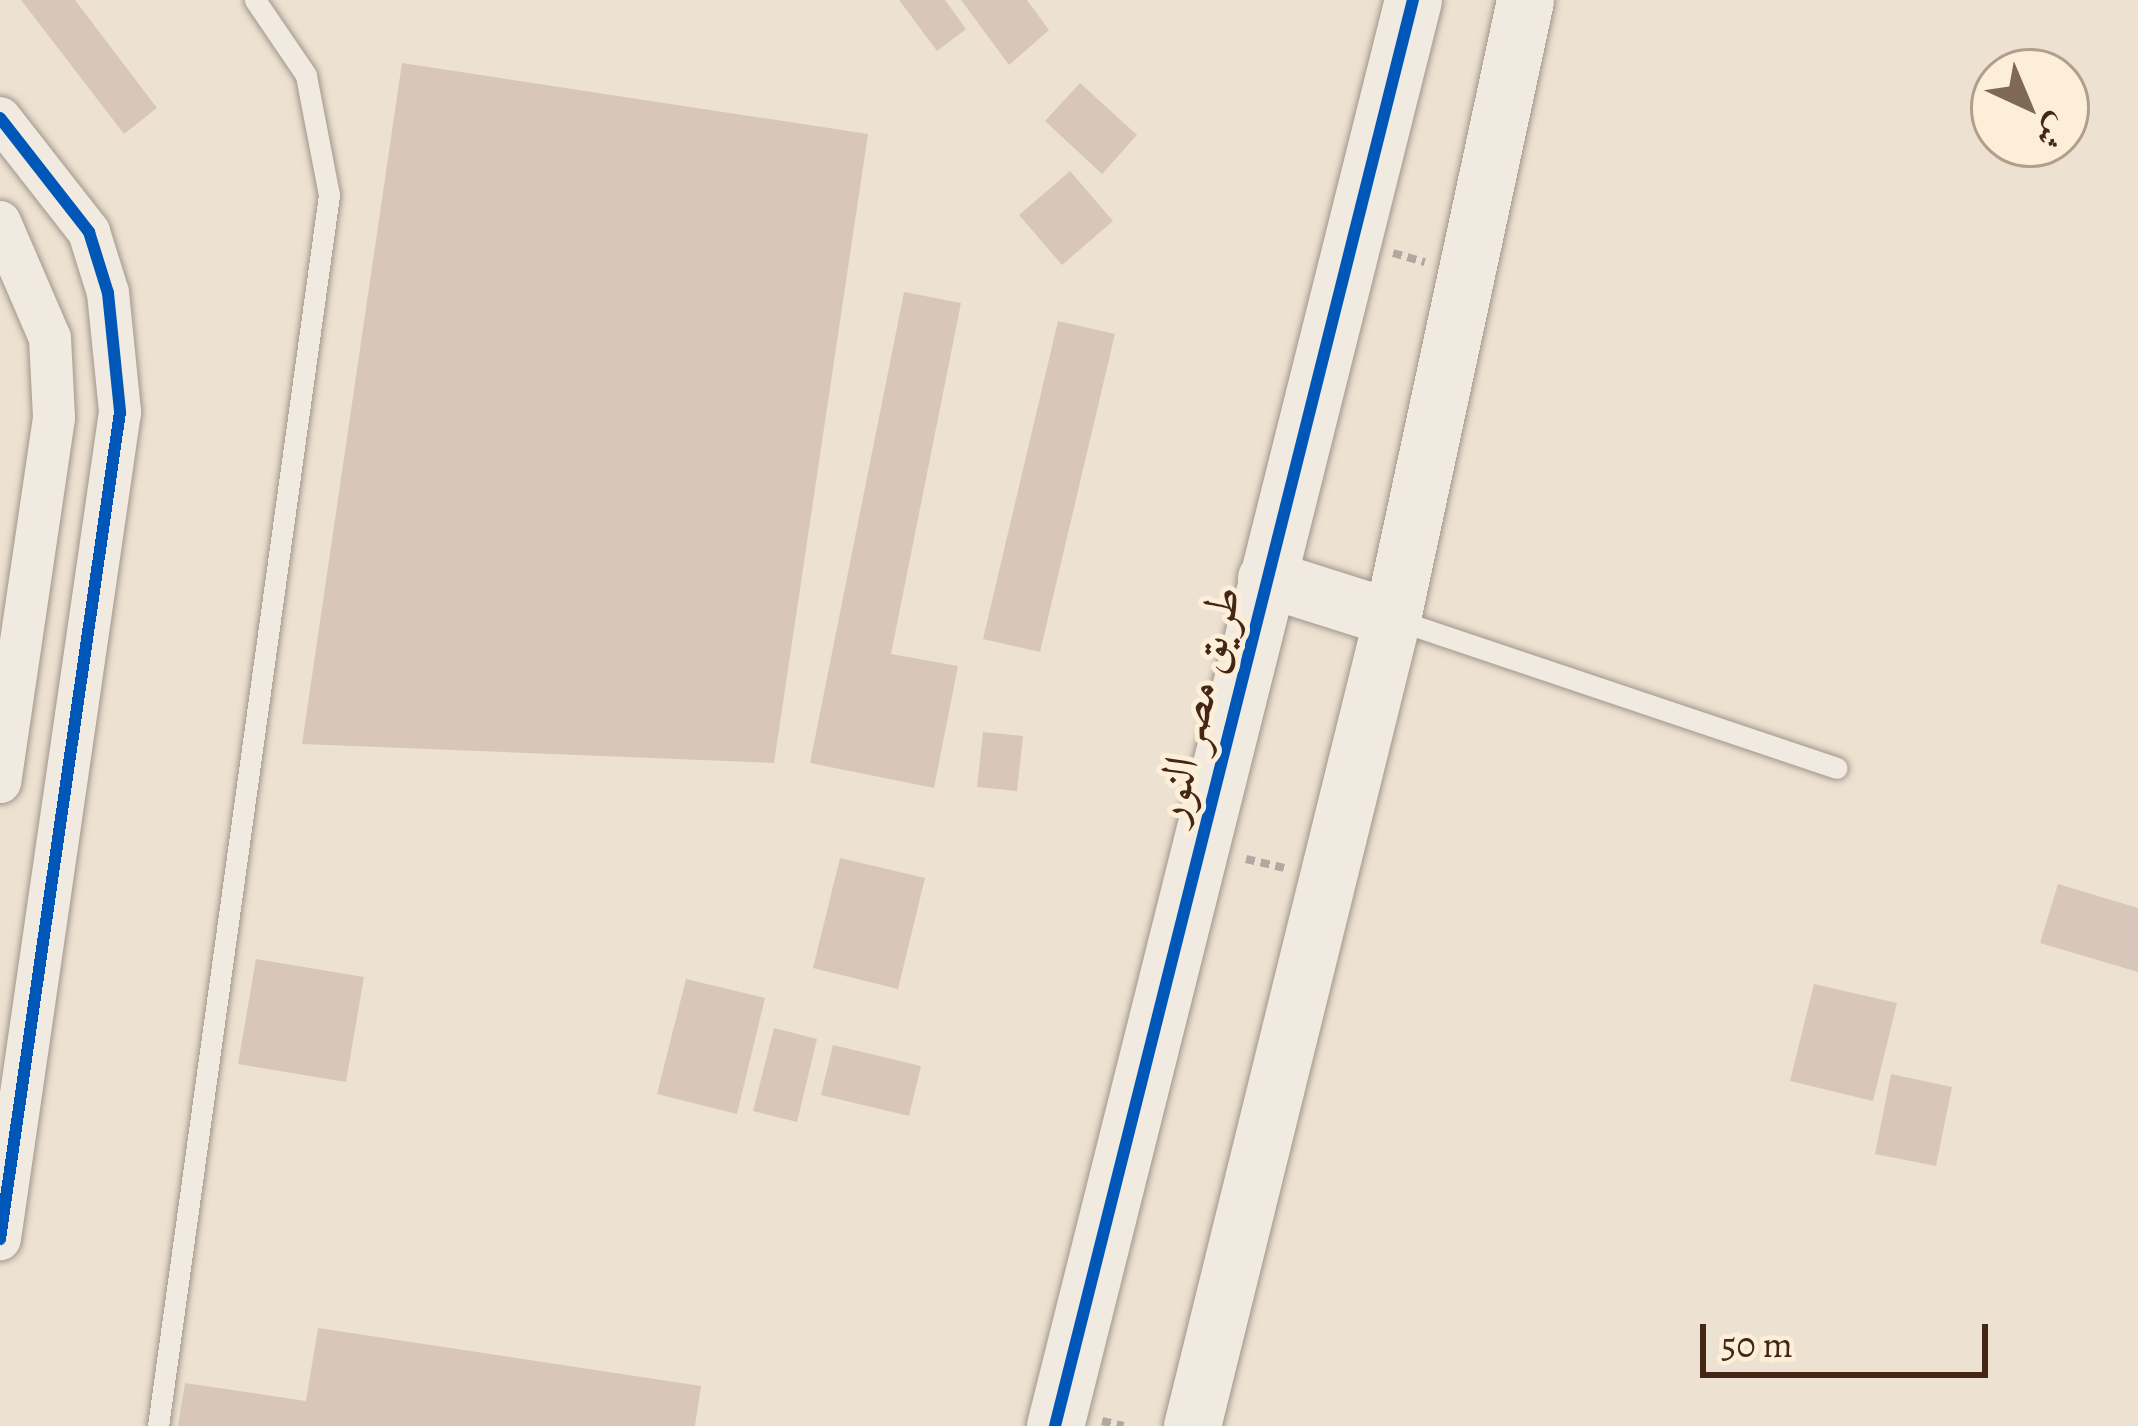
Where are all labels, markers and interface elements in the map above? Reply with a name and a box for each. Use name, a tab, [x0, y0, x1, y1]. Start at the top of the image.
north arrow	[1970, 48, 2090, 168]
text: ش	[2026, 105, 2081, 160]
street label: طريق مصر النور	[1140, 579, 1254, 829]
scale bar	[1706, 1300, 1994, 1374]
text: 50 m	[1721, 1320, 1793, 1369]

